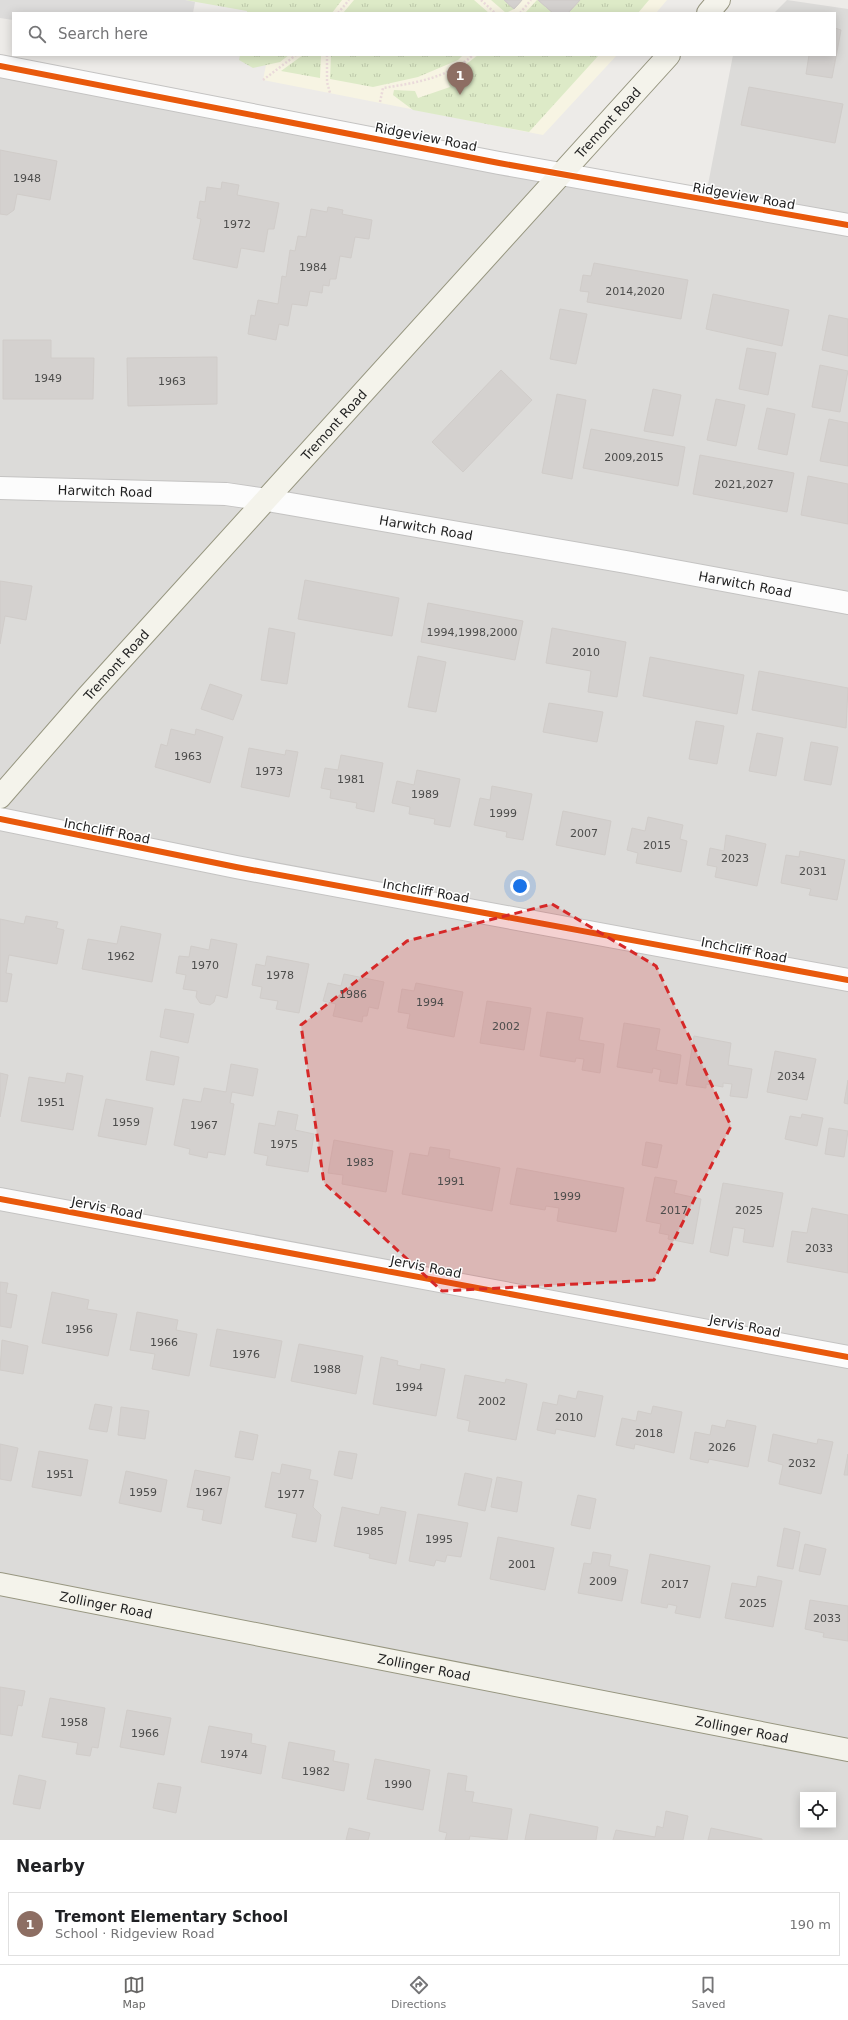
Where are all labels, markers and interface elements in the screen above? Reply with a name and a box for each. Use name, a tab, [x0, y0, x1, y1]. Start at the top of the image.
search box	[12, 12, 836, 56]
icon: search	[26, 23, 48, 45]
text: Search here	[58, 25, 148, 43]
pin: 1	[447, 62, 473, 95]
street label: Tremont Road	[571, 84, 644, 162]
street label: Ridgeview Road	[374, 120, 478, 154]
house number: 1948	[13, 172, 41, 185]
street label: Ridgeview Road	[692, 180, 796, 212]
house number: 1972	[223, 218, 251, 231]
house number: 1984	[299, 261, 327, 274]
house number: 2014,2020	[605, 285, 665, 298]
house number: 1949	[34, 372, 62, 385]
house number: 1963	[158, 375, 186, 388]
street label: Tremont Road	[297, 386, 370, 464]
house number: 2009,2015	[604, 451, 664, 464]
house number: 2021,2027	[714, 478, 774, 491]
street label: Harwitch Road	[57, 482, 152, 500]
street label: Harwitch Road	[378, 512, 474, 543]
street label: Harwitch Road	[697, 568, 793, 600]
house number: 1994,1998,2000	[427, 626, 517, 639]
street label: Tremont Road	[80, 627, 152, 704]
house number: 2010	[572, 646, 600, 659]
house number: 1963	[174, 750, 202, 763]
house number: 1973	[255, 765, 283, 778]
house number: 1981	[337, 773, 365, 786]
house number: 1989	[411, 788, 439, 801]
house number: 1999	[489, 807, 517, 820]
street label: Inchcliff Road	[63, 815, 151, 847]
house number: 2007	[570, 827, 598, 840]
house number: 2015	[643, 839, 671, 852]
house number: 2023	[721, 852, 749, 865]
house number: 2031	[799, 865, 827, 878]
street label: Inchcliff Road	[382, 876, 470, 906]
your location	[510, 876, 530, 896]
street label: Inchcliff Road	[700, 934, 788, 966]
house number: 1962	[107, 950, 135, 963]
house number: 1970	[191, 959, 219, 972]
house number: 1978	[266, 969, 294, 982]
house number: 1986	[339, 988, 367, 1001]
house number: 1994	[416, 996, 444, 1009]
house number: 2002	[492, 1020, 520, 1033]
house number: 2034	[777, 1070, 805, 1083]
house number: 1951	[37, 1096, 65, 1109]
house number: 1959	[112, 1116, 140, 1129]
house number: 1967	[190, 1119, 218, 1132]
house number: 1975	[270, 1138, 298, 1151]
house number: 1983	[346, 1156, 374, 1169]
house number: 1991	[437, 1175, 465, 1188]
house number: 1999	[553, 1190, 581, 1203]
street label: Jervis Road	[69, 1194, 144, 1222]
house number: 2017	[660, 1204, 688, 1217]
house number: 2025	[735, 1204, 763, 1217]
house number: 2033	[805, 1242, 833, 1255]
street label: Jervis Road	[388, 1253, 463, 1281]
street label: Jervis Road	[707, 1312, 782, 1340]
house number: 1956	[65, 1323, 93, 1336]
house number: 1966	[150, 1336, 178, 1349]
house number: 1976	[232, 1348, 260, 1361]
house number: 1988	[313, 1363, 341, 1376]
house number: 1994	[395, 1381, 423, 1394]
house number: 2002	[478, 1395, 506, 1408]
house number: 2010	[555, 1411, 583, 1424]
house number: 2018	[635, 1427, 663, 1440]
house number: 2026	[708, 1441, 736, 1454]
house number: 2032	[788, 1457, 816, 1470]
house number: 1951	[46, 1468, 74, 1481]
house number: 1959	[129, 1486, 157, 1499]
house number: 1967	[195, 1486, 223, 1499]
house number: 1977	[277, 1488, 305, 1501]
house number: 1985	[356, 1525, 384, 1538]
house number: 1995	[425, 1533, 453, 1546]
house number: 2001	[508, 1558, 536, 1571]
house number: 2009	[589, 1575, 617, 1588]
house number: 2017	[661, 1578, 689, 1591]
street label: Zollinger Road	[58, 1588, 154, 1621]
house number: 2025	[739, 1597, 767, 1610]
house number: 2033	[813, 1612, 841, 1625]
street label: Zollinger Road	[376, 1651, 472, 1683]
street label: Zollinger Road	[694, 1713, 790, 1746]
house number: 1958	[60, 1716, 88, 1729]
house number: 1966	[131, 1727, 159, 1740]
house number: 1974	[220, 1748, 248, 1761]
house number: 1982	[302, 1765, 330, 1778]
house number: 1990	[384, 1778, 412, 1791]
map controls	[800, 1792, 836, 1828]
button: locate	[800, 1792, 836, 1828]
text: Nearby	[16, 1856, 85, 1876]
text: Tremont Elementary School	[55, 1908, 288, 1926]
text: 1	[25, 1917, 35, 1932]
text: 190 m	[789, 1917, 831, 1932]
text: School · Ridgeview Road	[55, 1926, 214, 1941]
tab: Map	[123, 1974, 146, 2011]
tab: Directions	[391, 1974, 446, 2011]
tab: Saved	[691, 1974, 725, 2011]

